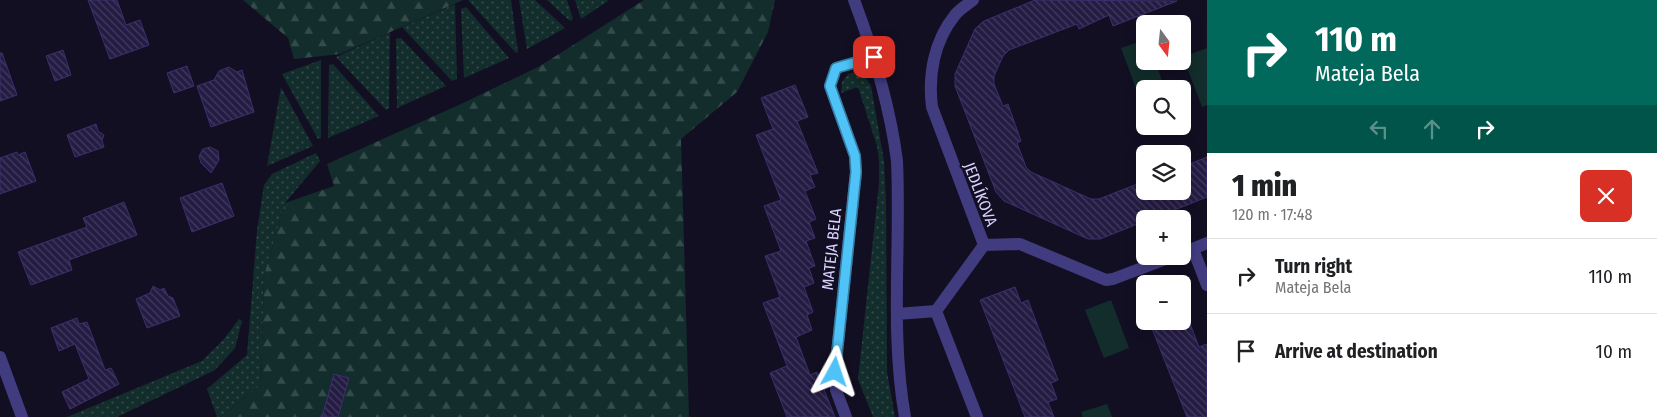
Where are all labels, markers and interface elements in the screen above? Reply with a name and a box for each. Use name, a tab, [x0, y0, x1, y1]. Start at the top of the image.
north arrow	[1136, 15, 1191, 70]
map controls	[1136, 15, 1191, 330]
text: 110 m	[1315, 18, 1397, 60]
icon: right	[1232, 20, 1297, 85]
pin	[853, 36, 895, 78]
icon: arrive	[860, 43, 888, 71]
text: Mateja Bela	[1315, 60, 1420, 87]
button: search	[1136, 80, 1191, 135]
icon: left	[1365, 115, 1393, 143]
icon: ahead	[1418, 115, 1446, 143]
icon: right	[1471, 115, 1499, 143]
button: layers	[1136, 145, 1191, 200]
street label: JEDLÍKOVA	[960, 159, 1002, 229]
text: 1 min	[1232, 168, 1297, 204]
button: close	[1580, 170, 1632, 222]
text: 120 m · 17:48	[1232, 205, 1312, 224]
street label: MATEJA BELA	[818, 207, 845, 291]
button: +	[1136, 210, 1191, 265]
text: Turn right	[1275, 255, 1352, 278]
icon: right	[1232, 262, 1260, 290]
text: 110 m	[1588, 265, 1632, 288]
button: −	[1136, 275, 1191, 330]
text: Mateja Bela	[1275, 278, 1351, 297]
icon: arrive	[1232, 337, 1260, 365]
text: Arrive at destination	[1275, 340, 1438, 363]
text: 10 m	[1596, 340, 1632, 363]
position arrow	[808, 345, 860, 397]

